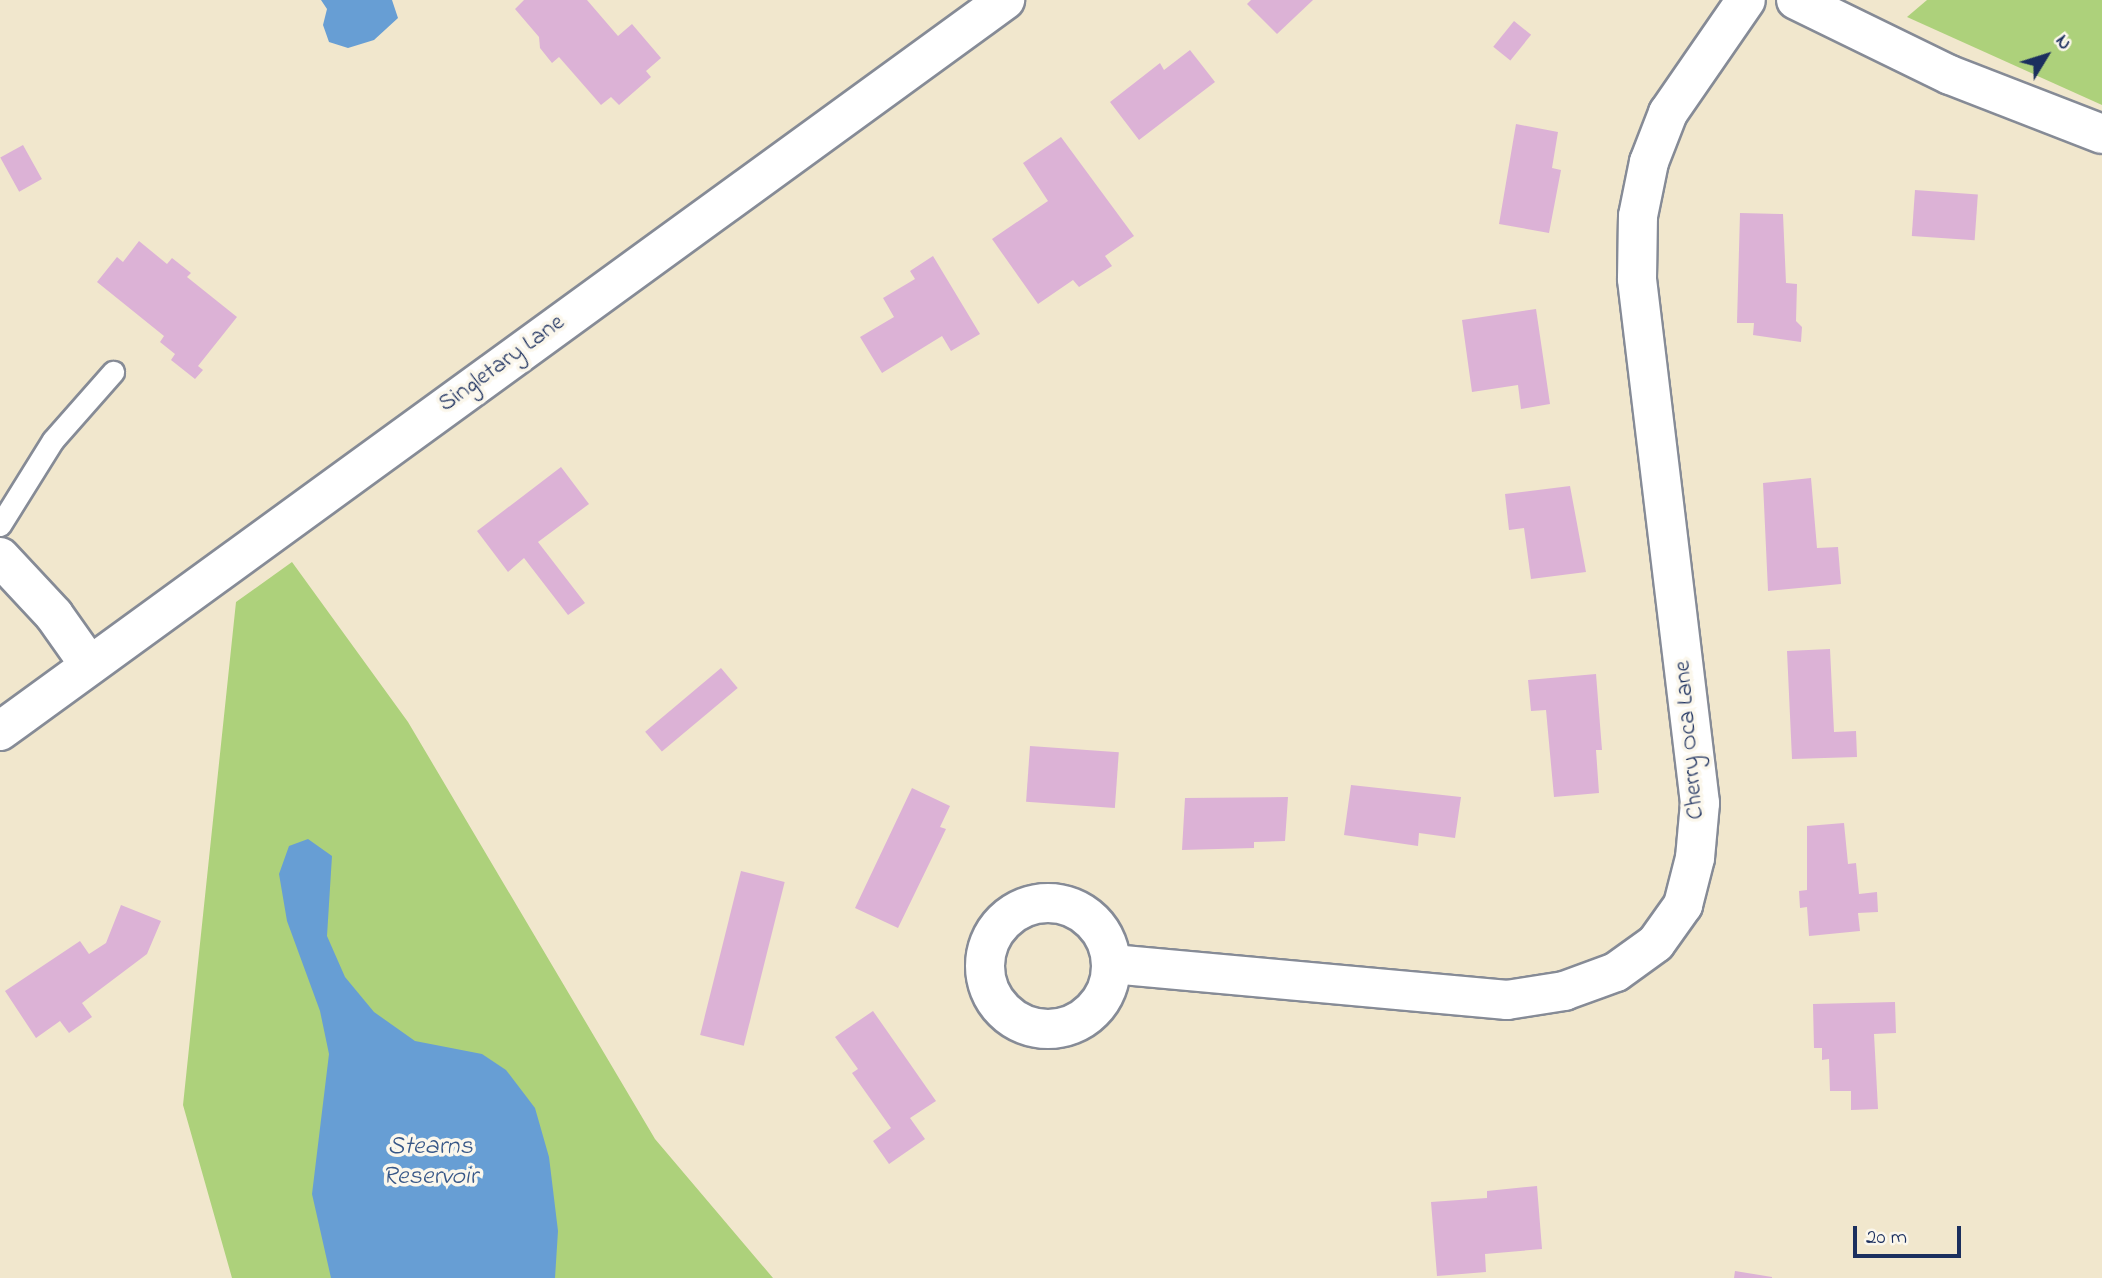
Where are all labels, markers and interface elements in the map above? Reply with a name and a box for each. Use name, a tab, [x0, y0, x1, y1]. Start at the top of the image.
north arrow	[2011, 21, 2081, 91]
text: N	[2048, 29, 2078, 56]
street label: Singletary Lane	[434, 309, 570, 419]
street label: Cherry Oca Lane	[1669, 659, 1711, 821]
water label: Stearns Reservoir	[382, 1132, 478, 1194]
scale bar	[1857, 1212, 1966, 1256]
text: 20 m	[1866, 1223, 1907, 1253]

